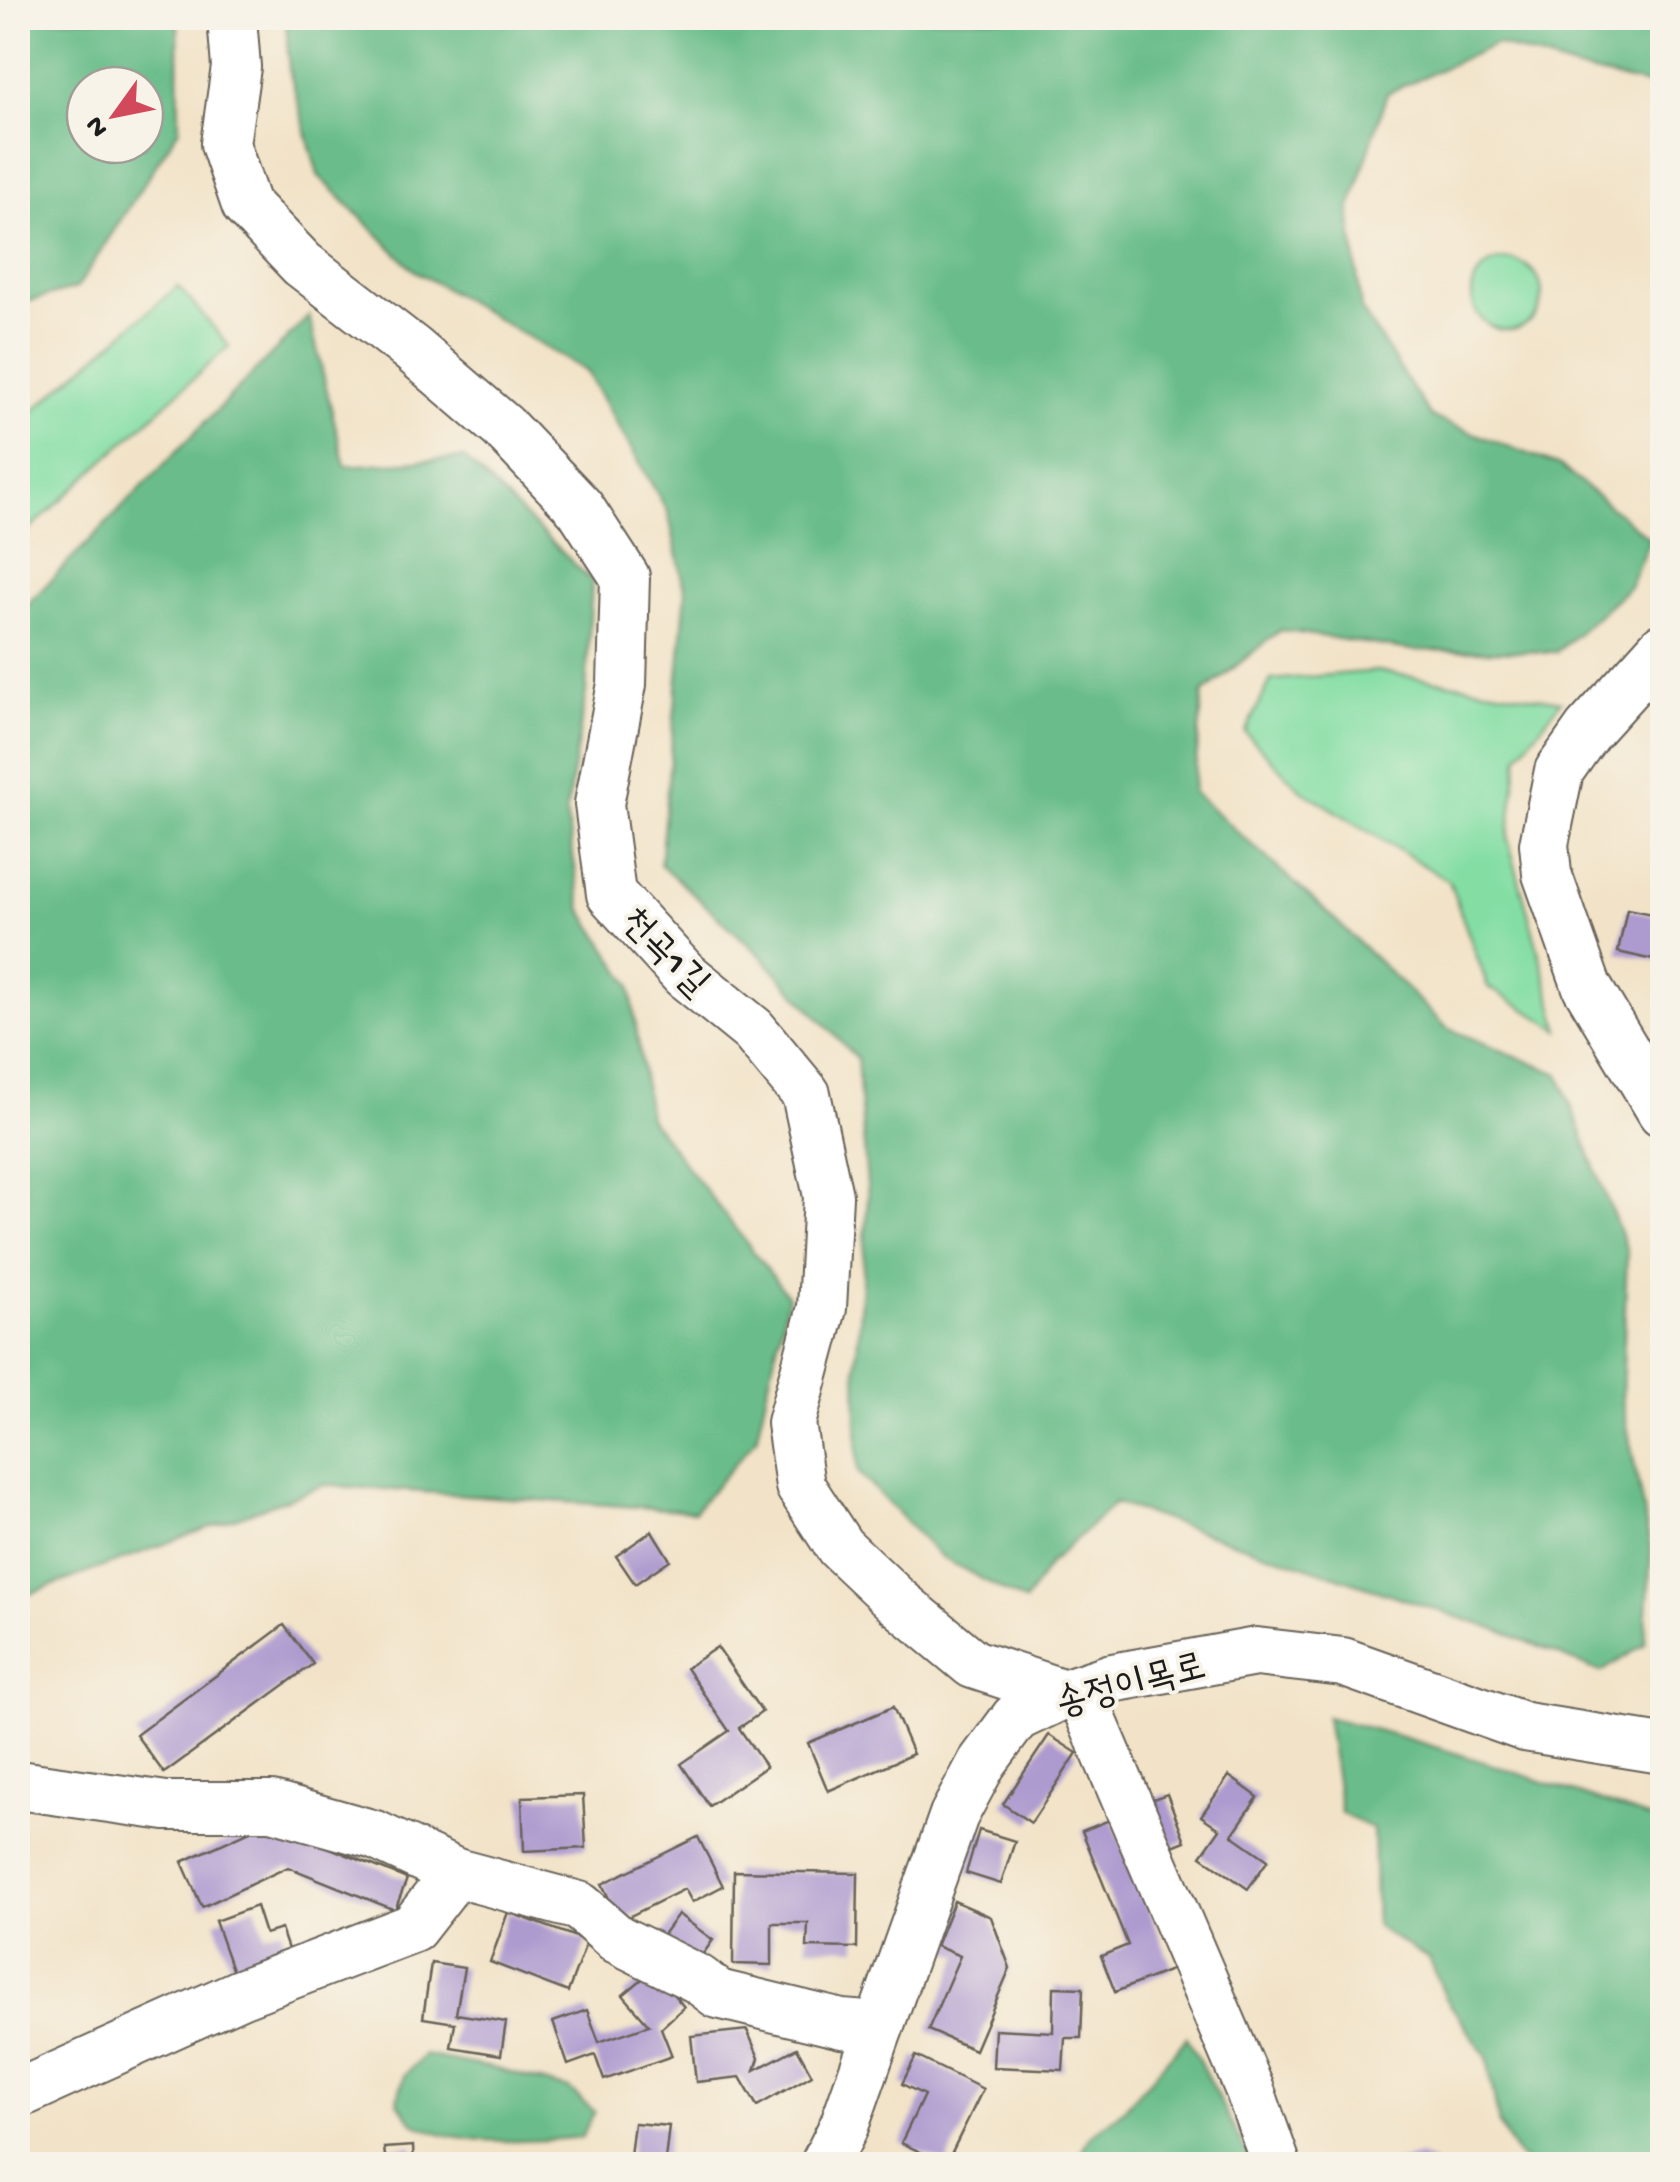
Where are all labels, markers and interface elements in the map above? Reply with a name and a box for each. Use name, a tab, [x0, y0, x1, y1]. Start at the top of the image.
north arrow	[65, 65, 165, 165]
text: N	[79, 110, 117, 143]
street label: 천곡1길	[609, 901, 716, 1008]
street label: 송정이목로	[1052, 1647, 1211, 1729]

